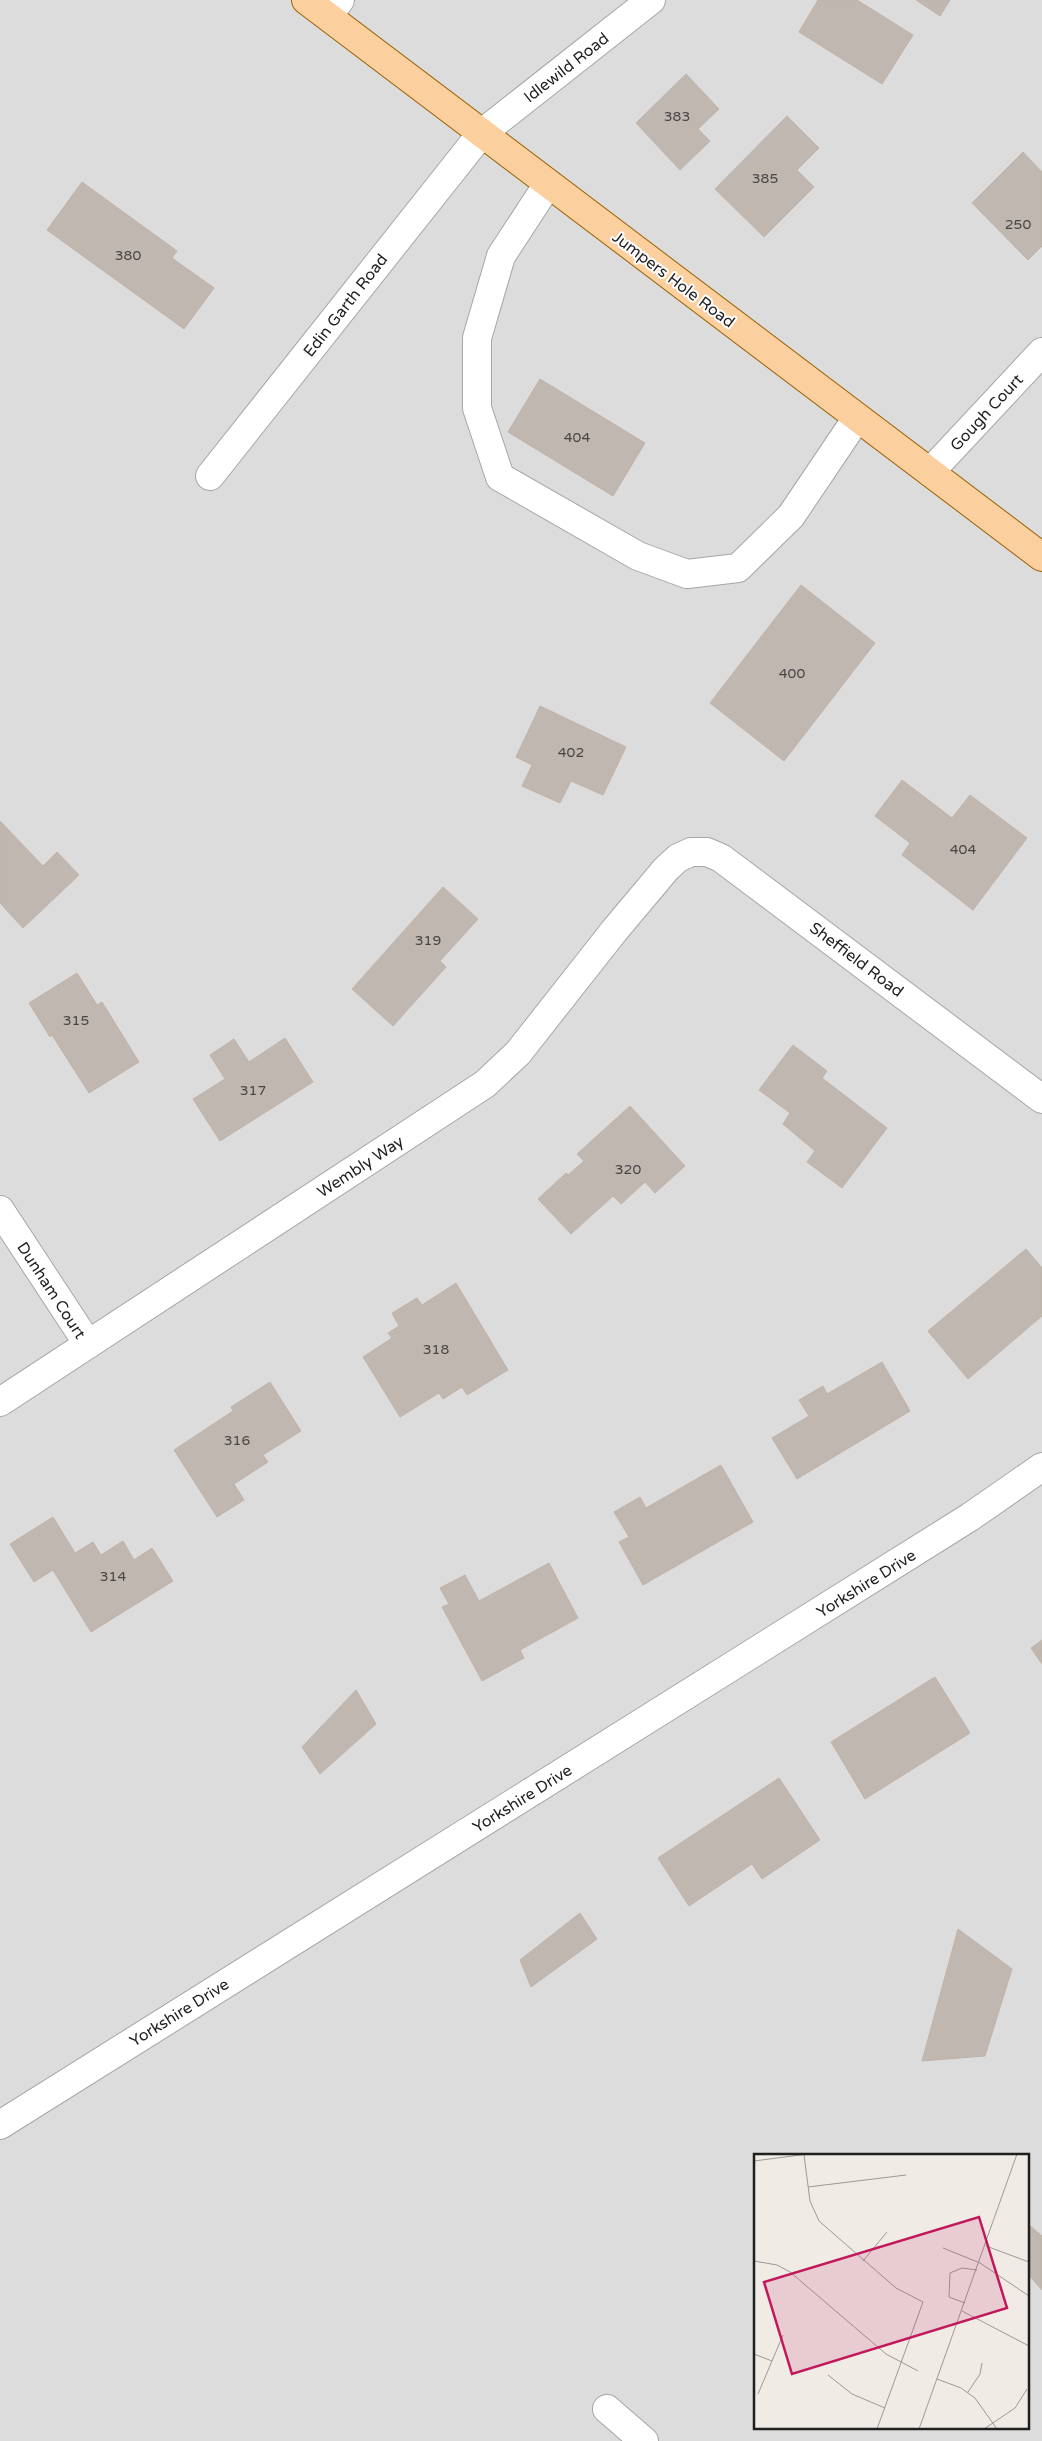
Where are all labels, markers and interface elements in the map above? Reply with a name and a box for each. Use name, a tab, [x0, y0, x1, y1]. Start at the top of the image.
street label: Idlewild Road	[520, 28, 613, 107]
house number: 383	[664, 108, 690, 125]
house number: 385	[752, 170, 778, 187]
house number: 250	[1005, 216, 1031, 233]
street label: Jumpers Hole Road	[608, 227, 739, 332]
house number: 380	[115, 247, 141, 264]
street label: Edin Garth Road	[299, 250, 392, 361]
street label: Gough Court	[946, 370, 1028, 455]
house number: 404	[564, 429, 590, 446]
house number: 400	[779, 665, 805, 682]
house number: 402	[558, 744, 584, 761]
house number: 404	[950, 841, 976, 858]
street label: Sheffield Road	[805, 918, 907, 1002]
house number: 319	[415, 932, 441, 949]
house number: 315	[63, 1012, 89, 1029]
house number: 317	[240, 1082, 266, 1099]
street label: Wembly Way	[314, 1131, 408, 1202]
house number: 320	[615, 1161, 641, 1178]
street label: Dunham Court	[12, 1238, 90, 1343]
house number: 318	[423, 1341, 449, 1358]
house number: 316	[224, 1432, 250, 1449]
street label: Yorkshire Drive	[813, 1545, 920, 1622]
house number: 314	[100, 1568, 126, 1585]
street label: Yorkshire Drive	[469, 1760, 576, 1837]
street label: Yorkshire Drive	[126, 1974, 233, 2051]
inset map	[754, 2154, 1030, 2428]

